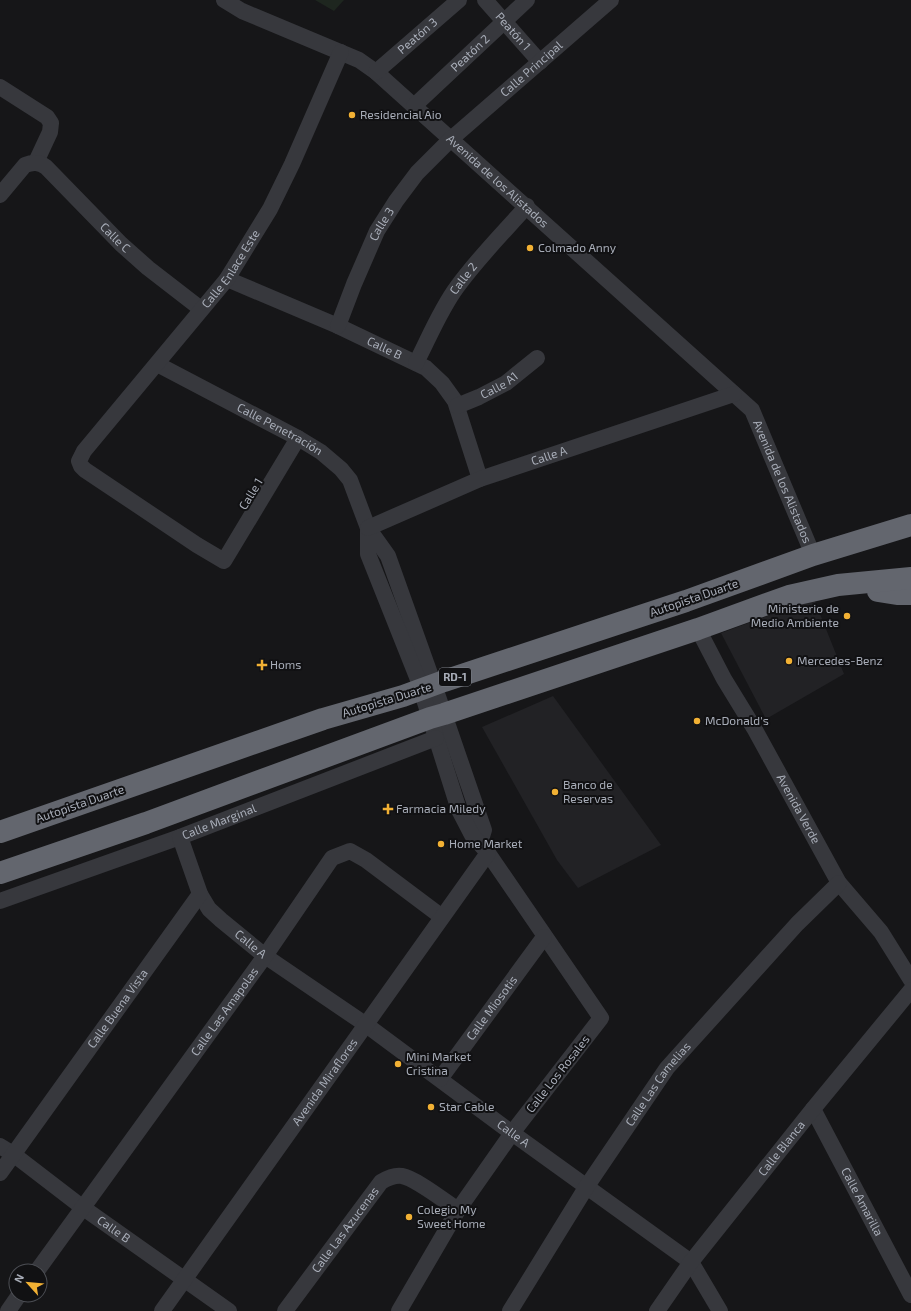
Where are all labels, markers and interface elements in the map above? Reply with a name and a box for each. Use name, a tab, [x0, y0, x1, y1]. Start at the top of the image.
street label: Peatón 1	[493, 9, 534, 53]
street label: Peatón 3	[394, 14, 440, 56]
street label: Peatón 2	[447, 31, 492, 74]
street label: Calle Principal	[497, 37, 565, 99]
place label: Residencial Aio	[360, 107, 442, 121]
marker: Residencial Aio	[347, 110, 357, 120]
street label: Avenida de los Alistados	[444, 131, 552, 230]
street label: Calle 3	[366, 204, 396, 242]
street label: Calle C	[98, 219, 134, 255]
street label: Calle Enlace Este	[198, 227, 262, 310]
place label: Colmado Anny	[538, 240, 617, 254]
marker: Colmado Anny	[525, 243, 535, 253]
street label: Calle 2	[446, 259, 480, 297]
street label: Calle B	[365, 333, 405, 362]
street label: Calle A1	[478, 368, 520, 401]
street label: Calle Penetración	[235, 399, 326, 457]
street label: Avenida de los Alistados	[751, 418, 815, 545]
street label: Calle A	[529, 442, 569, 467]
street label: Calle 1	[235, 475, 265, 512]
street label: Autopista Duarte	[648, 575, 740, 619]
place label: Ministerio de Medio Ambiente	[751, 601, 839, 629]
marker: Ministerio de Medio Ambiente	[842, 611, 852, 621]
place label: Mercedes-Benz	[797, 653, 883, 667]
marker: Mercedes-Benz	[784, 656, 794, 666]
place label: Homs	[270, 657, 301, 671]
marker: Homs	[257, 660, 267, 670]
road number: RD-1	[439, 668, 471, 686]
street label: Autopista Duarte	[340, 679, 433, 719]
place label: McDonald's	[705, 713, 769, 727]
marker: McDonald's	[692, 716, 702, 726]
street label: Avenida Verde	[775, 771, 824, 846]
place label: Banco de Reservas	[563, 777, 613, 805]
street label: Autopista Duarte	[34, 781, 126, 825]
marker: Banco de Reservas	[550, 787, 560, 797]
street label: Calle Marginal	[180, 800, 258, 842]
place label: Farmacia Miledy	[396, 801, 486, 815]
marker: Farmacia Miledy	[383, 804, 393, 814]
place label: Home Market	[449, 836, 523, 850]
marker: Home Market	[436, 839, 446, 849]
street label: Calle A	[233, 926, 270, 961]
street label: Calle Las Amapolas	[187, 964, 260, 1058]
street label: Calle Buena Vista	[84, 966, 150, 1051]
street label: Calle Miosotis	[463, 972, 519, 1042]
street label: Calle Los Rosales	[523, 1032, 592, 1115]
street label: Avenida Miraflores	[289, 1035, 360, 1128]
street label: Calle Las Camelias	[622, 1039, 693, 1128]
place label: Mini Market Cristina	[406, 1049, 471, 1077]
marker: Mini Market Cristina	[393, 1059, 403, 1069]
place label: Star Cable	[439, 1099, 494, 1113]
marker: Star Cable	[426, 1102, 436, 1112]
street label: Calle A	[495, 1116, 533, 1150]
street label: Calle Blanca	[755, 1117, 807, 1178]
street label: Calle Amarilla	[839, 1165, 887, 1238]
street label: Calle Las Azucenas	[308, 1184, 381, 1275]
place label: Colegio My Sweet Home	[417, 1202, 485, 1230]
street label: Calle B	[95, 1212, 133, 1245]
marker: Colegio My Sweet Home	[404, 1212, 414, 1222]
north arrow	[8, 1263, 48, 1303]
text: N	[11, 1272, 26, 1285]

